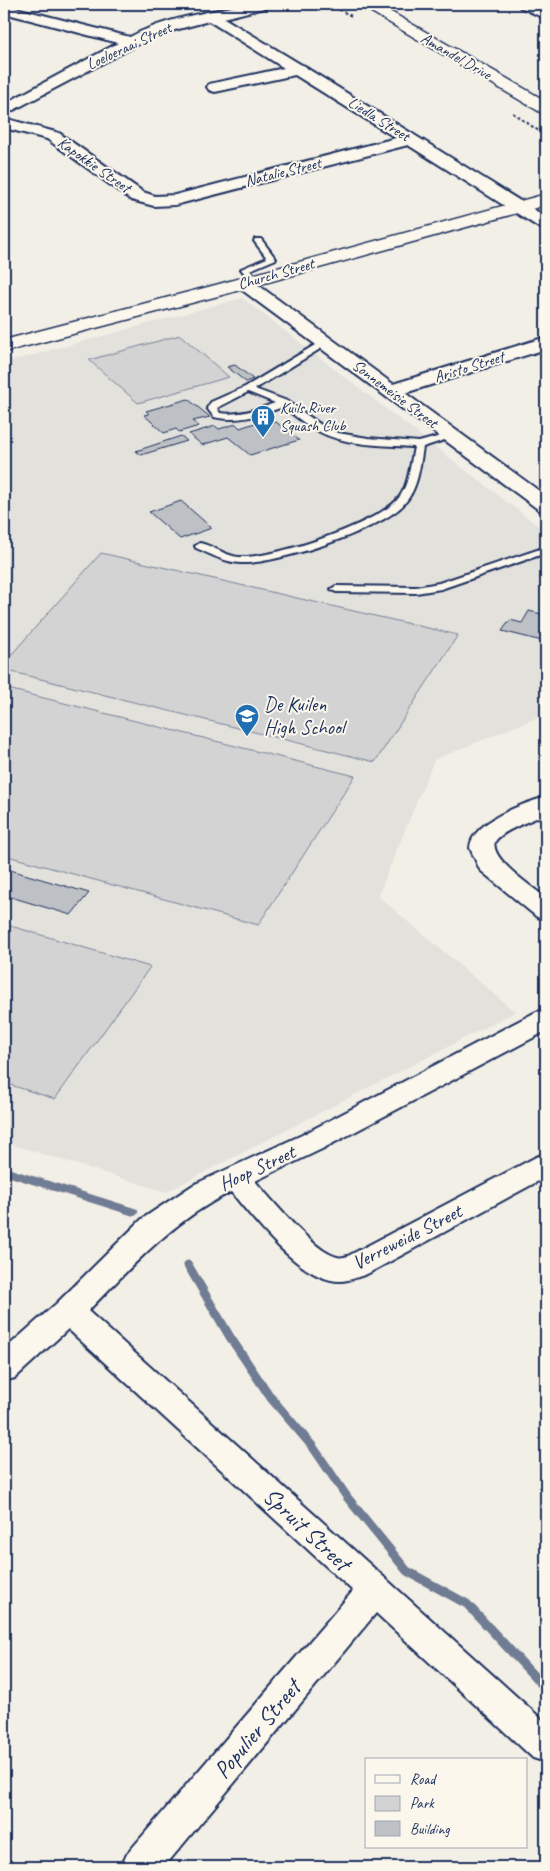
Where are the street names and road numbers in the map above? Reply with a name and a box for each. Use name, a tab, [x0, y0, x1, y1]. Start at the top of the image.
street label: Loeloeraai Street	[83, 17, 176, 74]
street label: Amandel Drive	[417, 28, 496, 85]
street label: Liedla Street	[344, 92, 415, 147]
street label: Kapokkie Street	[54, 133, 137, 199]
street label: Natalie Street	[243, 153, 325, 191]
street label: Church Street	[236, 253, 318, 294]
street label: Aristo Street	[432, 346, 509, 387]
street label: Sonnemeisie Street	[348, 355, 443, 434]
street label: Hoop Street	[215, 1139, 301, 1196]
street label: Verreweide Street	[348, 1198, 468, 1275]
street label: Spruit Street	[257, 1481, 359, 1579]
street label: Populier Street	[207, 1671, 309, 1785]

